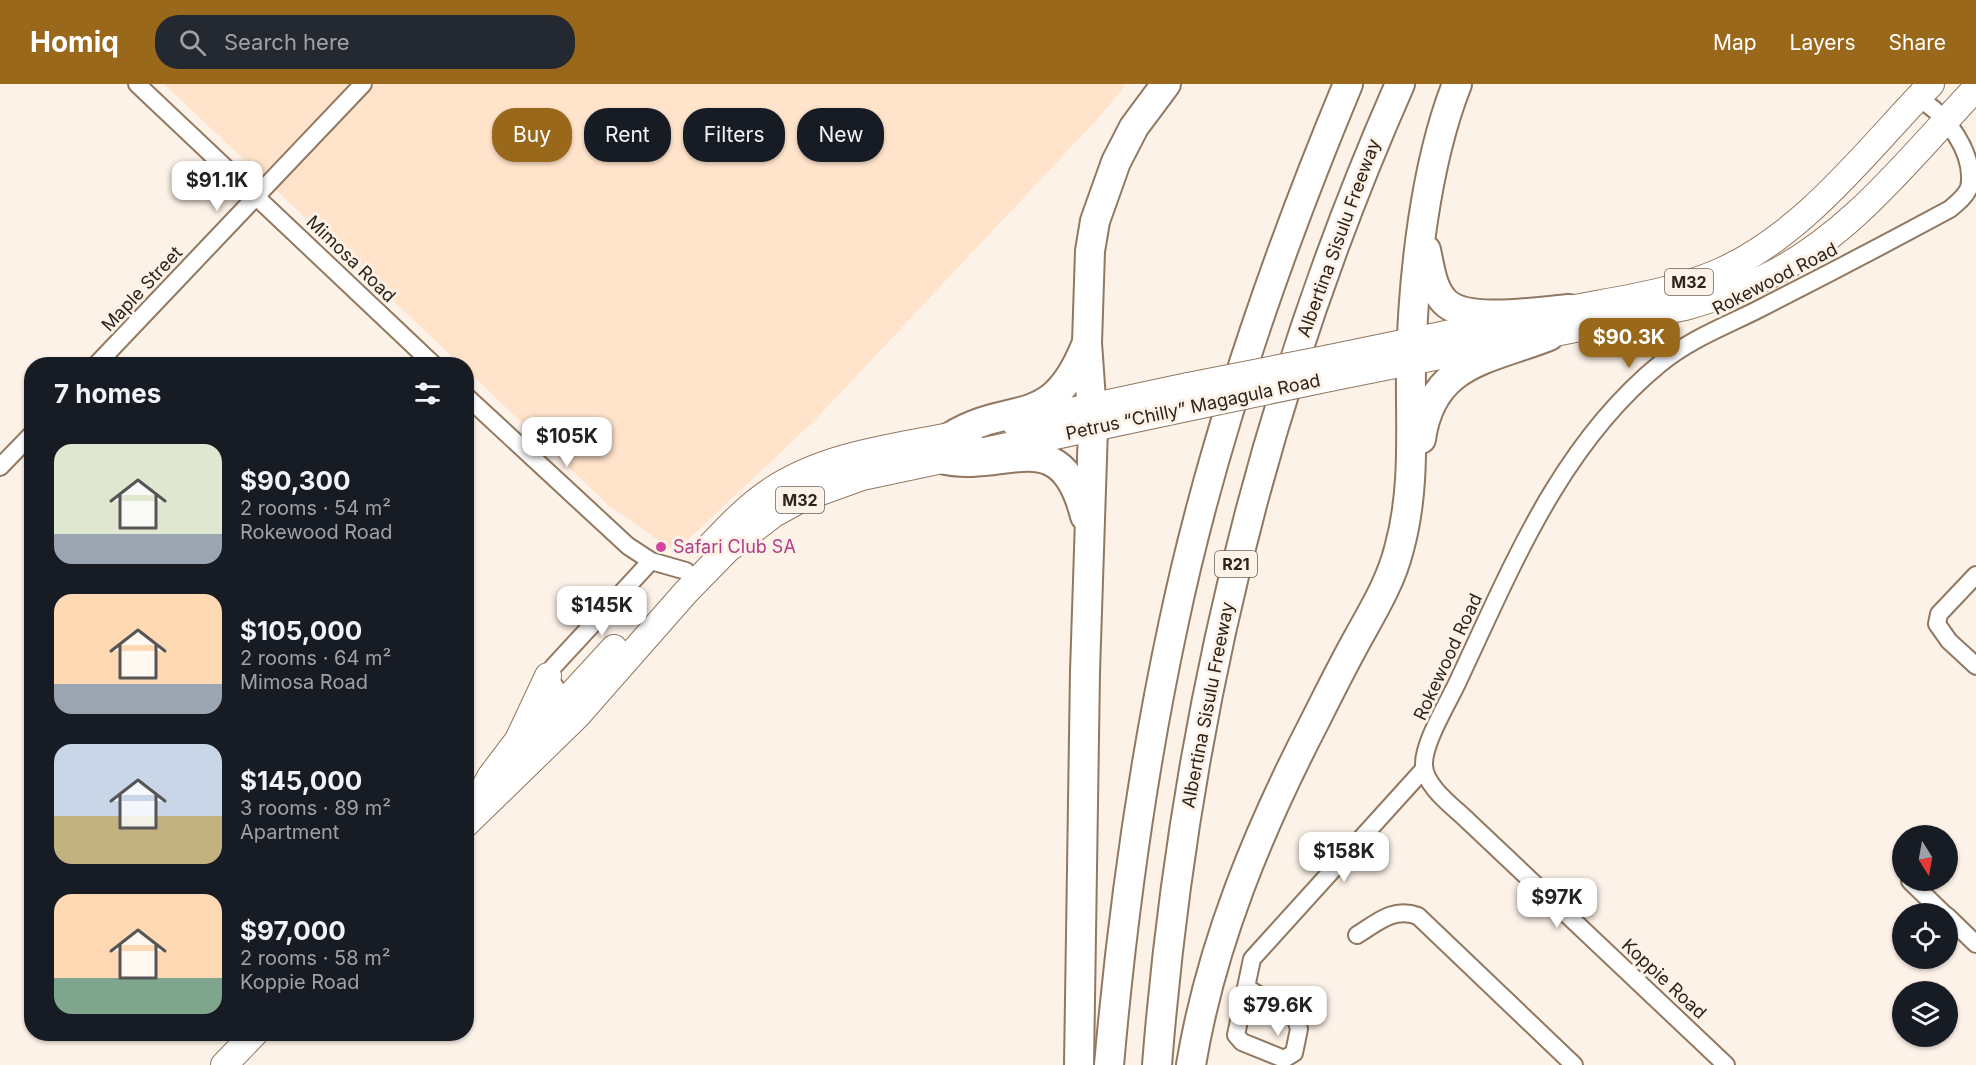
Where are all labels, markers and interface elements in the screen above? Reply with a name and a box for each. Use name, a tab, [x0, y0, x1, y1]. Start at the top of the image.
search box	[155, 15, 575, 69]
text: Homiq	[30, 25, 119, 59]
icon: search	[176, 26, 209, 59]
text: Search here	[224, 29, 350, 55]
text: Map	[1713, 30, 1757, 55]
text: Layers	[1790, 30, 1856, 55]
text: Share	[1889, 30, 1946, 55]
chip: Buy	[492, 108, 572, 162]
chip: Rent	[584, 108, 671, 162]
chip: Filters	[683, 108, 785, 162]
chip: New	[797, 108, 884, 162]
street label: Albertina Sisulu Freeway	[1293, 136, 1384, 340]
pin: $91.1K	[168, 161, 266, 212]
text: $91.1K	[186, 168, 248, 192]
street label: Mimosa Road	[303, 211, 400, 306]
street label: Rokewood Road	[1709, 238, 1841, 319]
street label: Maple Street	[97, 242, 186, 335]
road number: M32	[1665, 269, 1713, 295]
pin: $90.3K	[1580, 318, 1678, 369]
text: $90.3K	[1593, 325, 1665, 349]
street label: Petrus “Chilly” Magagula Road	[1064, 369, 1322, 444]
icon: filters	[411, 377, 444, 410]
text: 7 homes	[54, 378, 161, 409]
pin: $105K	[525, 417, 609, 468]
text: $105K	[536, 424, 598, 448]
text: $90,300	[240, 465, 351, 496]
icon: home	[102, 468, 174, 540]
road number: M32	[776, 487, 824, 513]
text: 2 rooms · 54 m²	[240, 496, 391, 520]
text: Rokewood Road	[240, 520, 393, 544]
place label: Safari Club SA	[673, 536, 796, 557]
marker: Safari Club SA	[654, 540, 668, 554]
road number: R21	[1215, 551, 1257, 577]
pin: $145K	[560, 586, 644, 637]
street label: Rokewood Road	[1409, 590, 1486, 723]
text: $145K	[571, 593, 633, 617]
street label: Albertina Sisulu Freeway	[1177, 600, 1238, 810]
text: $105,000	[240, 615, 362, 646]
icon: home	[102, 618, 174, 690]
text: 2 rooms · 64 m²	[240, 646, 391, 670]
text: Mimosa Road	[240, 670, 368, 694]
text: $145,000	[240, 765, 362, 796]
icon: home	[102, 768, 174, 840]
text: 3 rooms · 89 m²	[240, 796, 391, 820]
text: Apartment	[240, 820, 339, 844]
north arrow	[1892, 825, 1958, 891]
map controls	[1892, 825, 1958, 1047]
pin: $158K	[1302, 832, 1386, 883]
text: $158K	[1313, 839, 1375, 863]
pin: $97K	[1521, 878, 1593, 929]
text: $97K	[1531, 885, 1583, 909]
button: locate	[1892, 903, 1958, 969]
text: $97,000	[240, 915, 346, 946]
icon: home	[102, 918, 174, 990]
street label: Koppie Road	[1618, 934, 1711, 1023]
text: 2 rooms · 58 m²	[240, 946, 391, 970]
text: Koppie Road	[240, 970, 360, 994]
button: layers	[1892, 981, 1958, 1047]
pin: $79.6K	[1229, 986, 1327, 1037]
text: $79.6K	[1243, 993, 1313, 1017]

